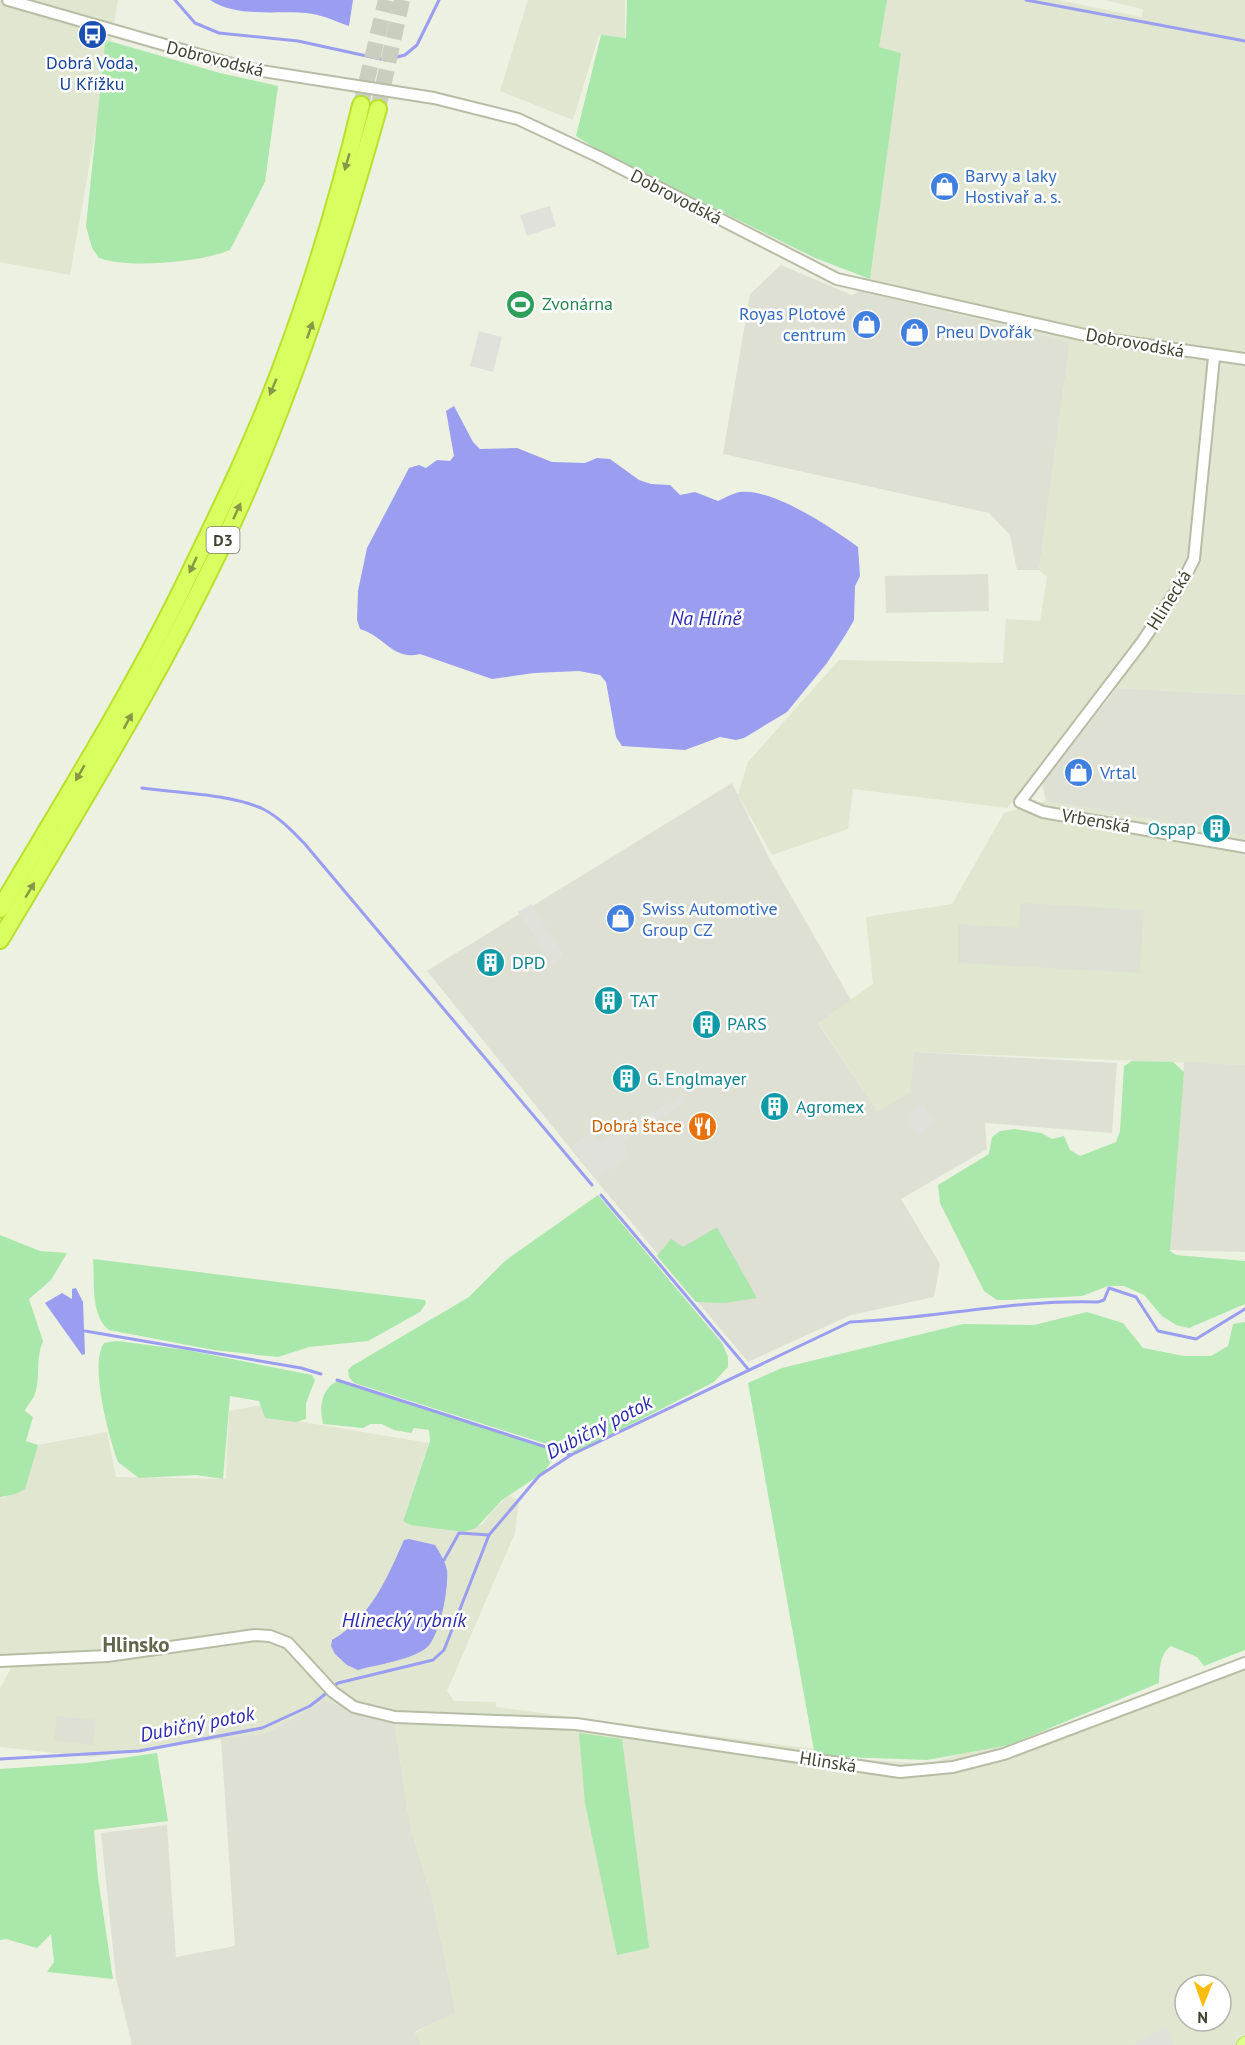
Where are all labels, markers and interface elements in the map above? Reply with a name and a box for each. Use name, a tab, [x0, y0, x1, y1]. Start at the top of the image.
bus stop icon: Dobrá Voda, U Křížku	[76, 18, 108, 50]
street label: Dobrovodská	[164, 35, 266, 82]
place label: Dobrá Voda, U Křížku	[46, 51, 138, 95]
one-way arrow	[341, 153, 351, 171]
street label: Dobrovodská	[627, 164, 726, 229]
place label: Barvy a laky Hostivař a. s.	[965, 164, 1061, 208]
shop icon: Barvy a laky Hostivař a. s.	[928, 170, 960, 202]
sports icon: Zvonárna	[505, 288, 537, 320]
place label: Zvonárna	[542, 292, 613, 315]
place label: Royas Plotové centrum	[739, 302, 846, 346]
shop icon: Royas Plotové centrum	[851, 308, 883, 340]
shop icon: Pneu Dvořák	[899, 316, 931, 348]
place label: Pneu Dvořák	[936, 320, 1033, 343]
one-way arrow	[305, 321, 315, 339]
street label: Dobrovodská	[1084, 323, 1186, 362]
one-way arrow	[268, 378, 277, 396]
one-way arrow	[232, 502, 241, 519]
road number: D3	[206, 527, 240, 553]
one-way arrow	[189, 556, 198, 573]
street label: Hlinecká	[1141, 565, 1196, 634]
water label: Na Hlíně	[671, 605, 742, 631]
one-way arrow	[122, 713, 133, 729]
shop icon: Vrtal	[1063, 757, 1095, 789]
place label: Vrtal	[1099, 761, 1137, 784]
one-way arrow	[74, 765, 85, 781]
street label: Vrbenská	[1059, 803, 1132, 838]
building icon: Ospap	[1201, 813, 1233, 845]
place label: Ospap	[1148, 817, 1196, 840]
one-way arrow	[24, 882, 35, 898]
place label: Swiss Automotive Group CZ	[642, 897, 778, 941]
shop icon: Swiss Automotive Group CZ	[605, 903, 637, 935]
building icon: DPD	[475, 947, 507, 979]
place label: DPD	[512, 951, 546, 974]
building icon: TAT	[593, 985, 625, 1017]
place label: TAT	[630, 989, 658, 1012]
building icon: PARS	[690, 1008, 722, 1040]
place label: PARS	[727, 1012, 767, 1035]
building icon: G. Englmayer	[610, 1063, 642, 1095]
place label: G. Englmayer	[647, 1067, 747, 1090]
building icon: Agromex	[759, 1091, 791, 1123]
place label: Agromex	[796, 1095, 864, 1118]
restaurant icon: Dobrá štace	[687, 1110, 719, 1142]
place label: Dobrá štace	[592, 1114, 682, 1137]
water label: Dubičný potok	[541, 1389, 657, 1465]
water label: Hlinecký rybník	[342, 1607, 467, 1633]
district label: Hlinsko	[102, 1631, 170, 1658]
water label: Dubičný potok	[138, 1700, 257, 1748]
street label: Hlinská	[798, 1746, 858, 1777]
north arrow	[1173, 1973, 1233, 2033]
text: N	[1197, 2008, 1208, 2028]

